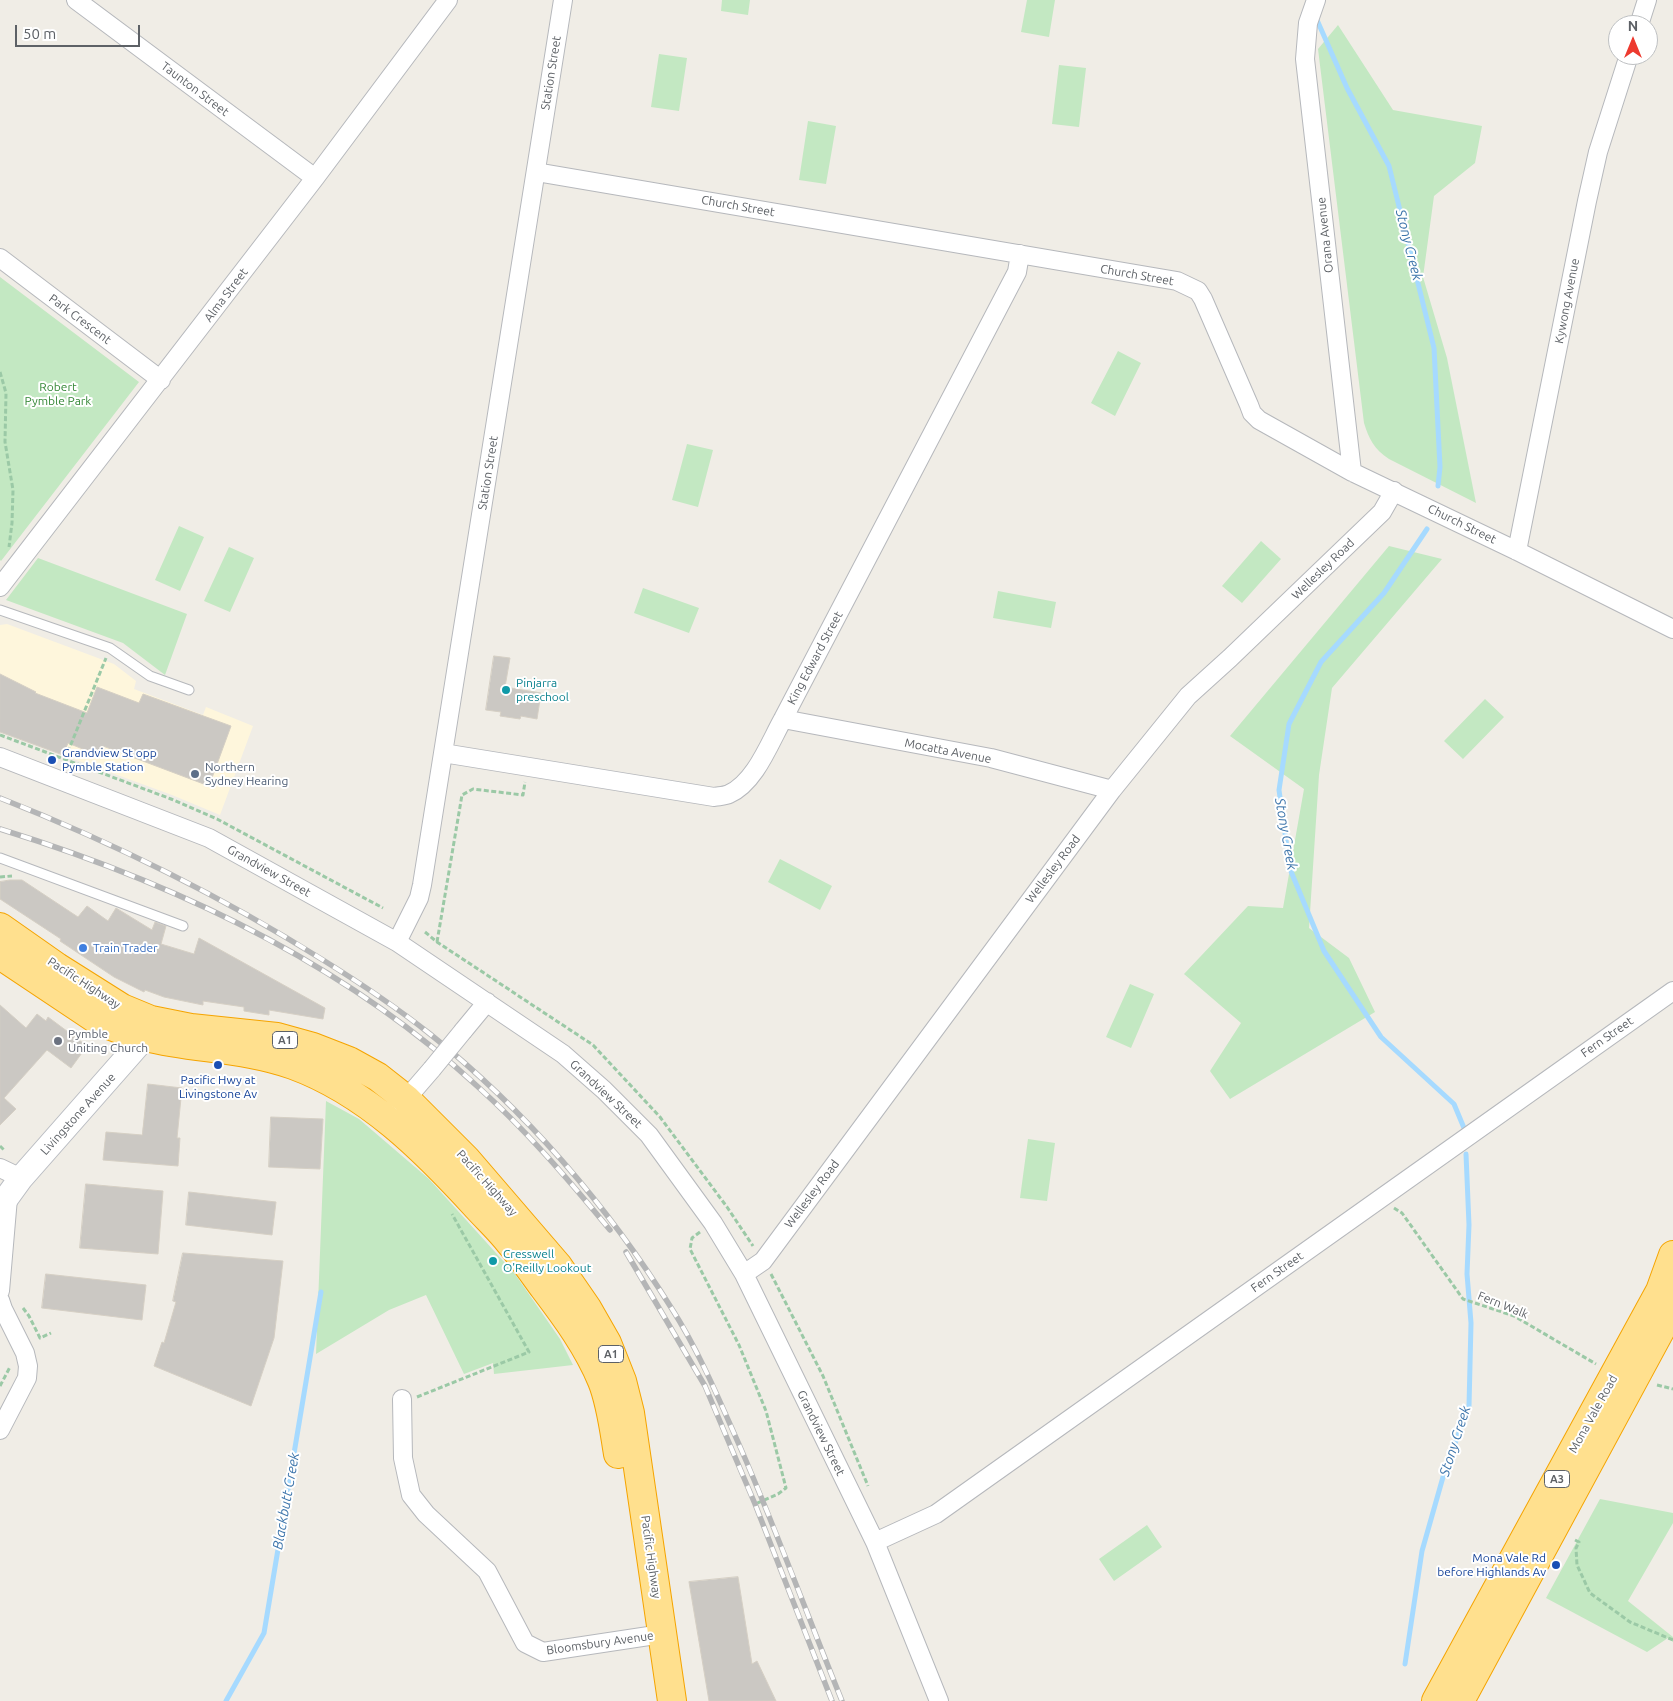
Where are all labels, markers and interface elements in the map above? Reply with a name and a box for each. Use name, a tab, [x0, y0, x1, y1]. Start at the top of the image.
scale bar	[18, 15, 142, 47]
north arrow	[1608, 15, 1658, 65]
text: N	[1628, 18, 1638, 34]
text: 50 m	[23, 25, 56, 42]
street label: Station Street	[538, 35, 564, 111]
street label: Taunton Street	[158, 59, 232, 119]
street label: Church Street	[700, 192, 776, 220]
street label: Orana Avenue	[1314, 196, 1336, 274]
water label: Stony Creek	[1392, 208, 1426, 282]
street label: Kywong Avenue	[1552, 257, 1582, 345]
street label: Church Street	[1099, 261, 1175, 289]
street label: Alma Street	[201, 265, 251, 325]
street label: Park Crescent	[46, 291, 114, 347]
park label: Robert Pymble Park	[25, 380, 91, 408]
street label: Station Street	[475, 435, 501, 511]
street label: Church Street	[1425, 501, 1499, 547]
street label: Wellesley Road	[1289, 535, 1357, 603]
street label: King Edward Street	[784, 609, 846, 707]
place label: Pinjarra preschool	[516, 676, 569, 704]
marker: Pinjarra preschool	[500, 684, 512, 696]
street label: Mocatta Avenue	[903, 736, 993, 766]
place label: Grandview St opp Pymble Station	[62, 746, 157, 774]
marker: Grandview St opp Pymble Station	[46, 754, 58, 766]
place label: Northern Sydney Hearing	[205, 760, 288, 788]
marker: Northern Sydney Hearing	[189, 768, 201, 780]
water label: Stony Creek	[1271, 797, 1301, 871]
street label: Wellesley Road	[1023, 832, 1083, 906]
street label: Grandview Street	[225, 842, 313, 900]
place label: Train Trader	[93, 941, 158, 955]
marker: Train Trader	[77, 942, 89, 954]
street label: Pacific Highway	[45, 954, 123, 1012]
street label: Fern Street	[1578, 1014, 1636, 1060]
place label: Pymble Uniting Church	[68, 1027, 148, 1055]
road number: A1	[272, 1032, 298, 1048]
marker: Pymble Uniting Church	[52, 1035, 64, 1047]
street label: Grandview Street	[567, 1057, 645, 1131]
marker: Pacific Hwy at Livingstone Av	[212, 1059, 224, 1071]
street label: Livingstone Avenue	[37, 1070, 119, 1158]
place label: Pacific Hwy at Livingstone Av	[179, 1073, 257, 1101]
street label: Pacific Highway	[454, 1147, 520, 1219]
street label: Wellesley Road	[782, 1157, 842, 1231]
place label: Cresswell O'Reilly Lookout	[503, 1247, 591, 1275]
street label: Fern Street	[1248, 1249, 1306, 1295]
marker: Cresswell O'Reilly Lookout	[487, 1255, 499, 1267]
street label: Fern Walk	[1476, 1288, 1530, 1322]
road number: A1	[598, 1346, 624, 1362]
street label: Mona Vale Road	[1566, 1372, 1620, 1456]
street label: Grandview Street	[794, 1388, 848, 1478]
water label: Stony Creek	[1436, 1404, 1474, 1478]
water label: Blackbutt Creek	[269, 1451, 303, 1551]
road number: A3	[1544, 1470, 1570, 1488]
street label: Pacific Highway	[638, 1515, 664, 1599]
place label: Mona Vale Rd before Highlands Av	[1437, 1551, 1546, 1579]
marker: Mona Vale Rd before Highlands Av	[1550, 1559, 1562, 1571]
street label: Bloomsbury Avenue	[546, 1628, 654, 1658]

